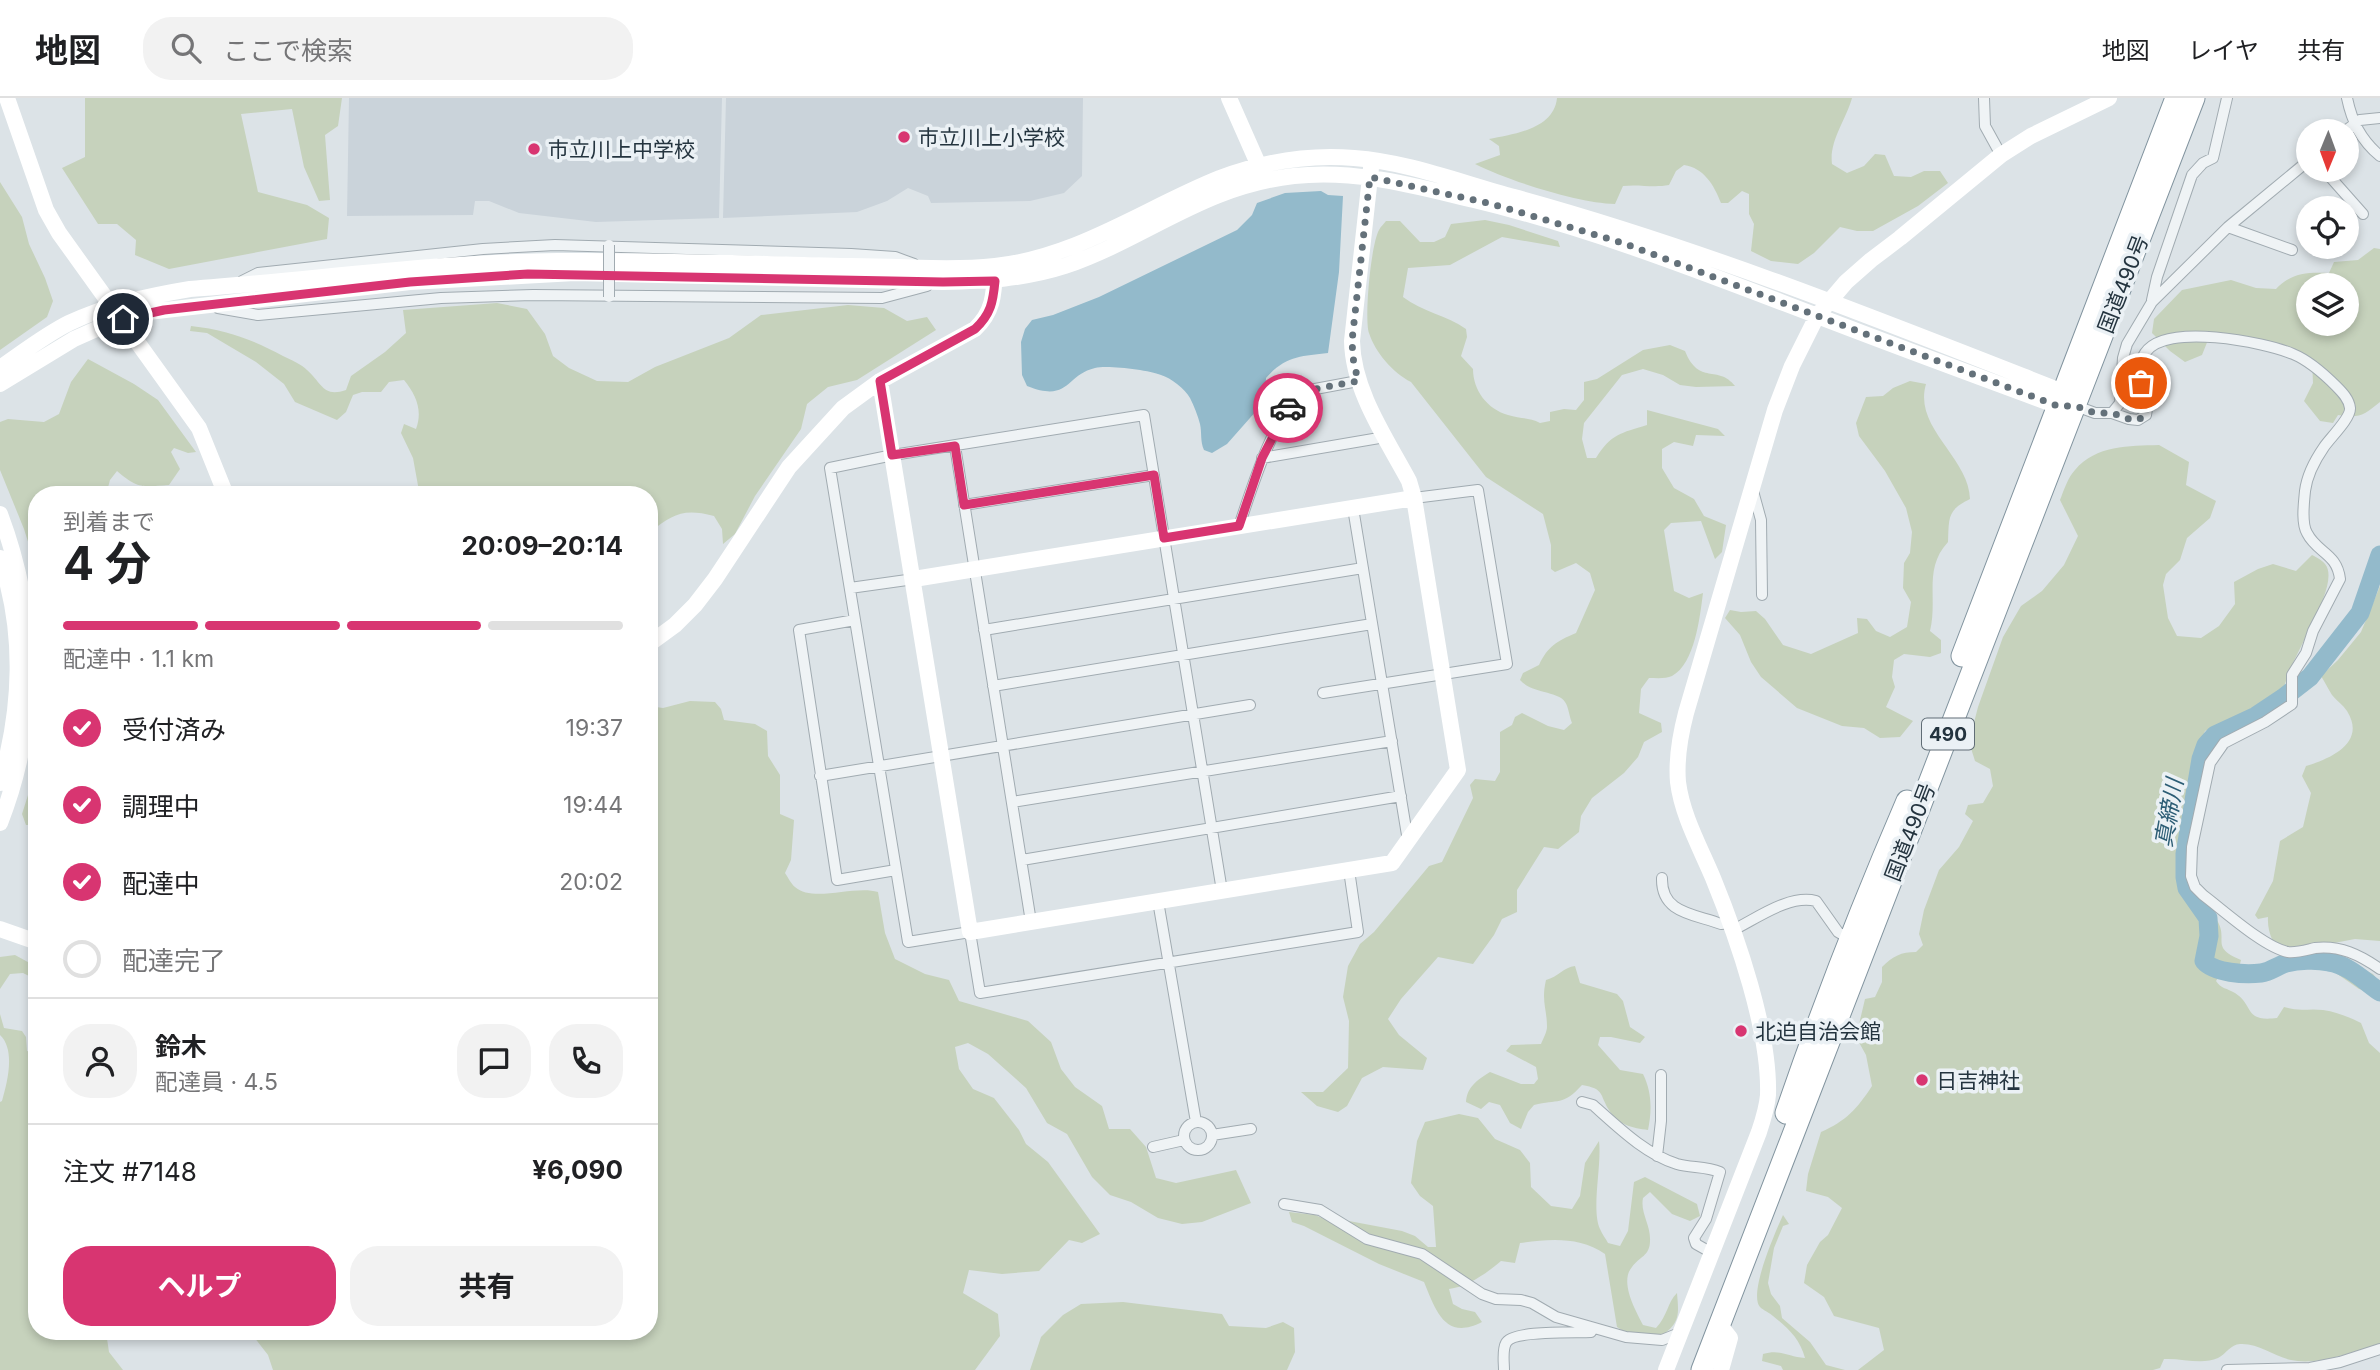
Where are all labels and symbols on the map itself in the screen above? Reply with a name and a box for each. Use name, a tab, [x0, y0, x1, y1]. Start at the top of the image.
north arrow	[2296, 119, 2359, 182]
place label: 市立川上小学校	[918, 125, 1065, 150]
marker: 市立川上小学校	[896, 129, 912, 145]
place label: 市立川上中学校	[548, 137, 695, 162]
marker: 市立川上中学校	[526, 141, 542, 157]
street label: 国道490号	[2093, 232, 2153, 336]
pin	[93, 289, 153, 349]
pin	[2111, 353, 2171, 413]
courier	[1253, 373, 1323, 443]
road number: 490	[1922, 719, 1974, 750]
water label: 真締川	[2149, 774, 2189, 849]
street label: 国道490号	[1880, 780, 1940, 884]
place label: 北迫自治会館	[1755, 1019, 1881, 1044]
marker: 北迫自治会館	[1733, 1023, 1749, 1039]
place label: 日吉神社	[1936, 1068, 2020, 1093]
marker: 日吉神社	[1914, 1072, 1930, 1088]

